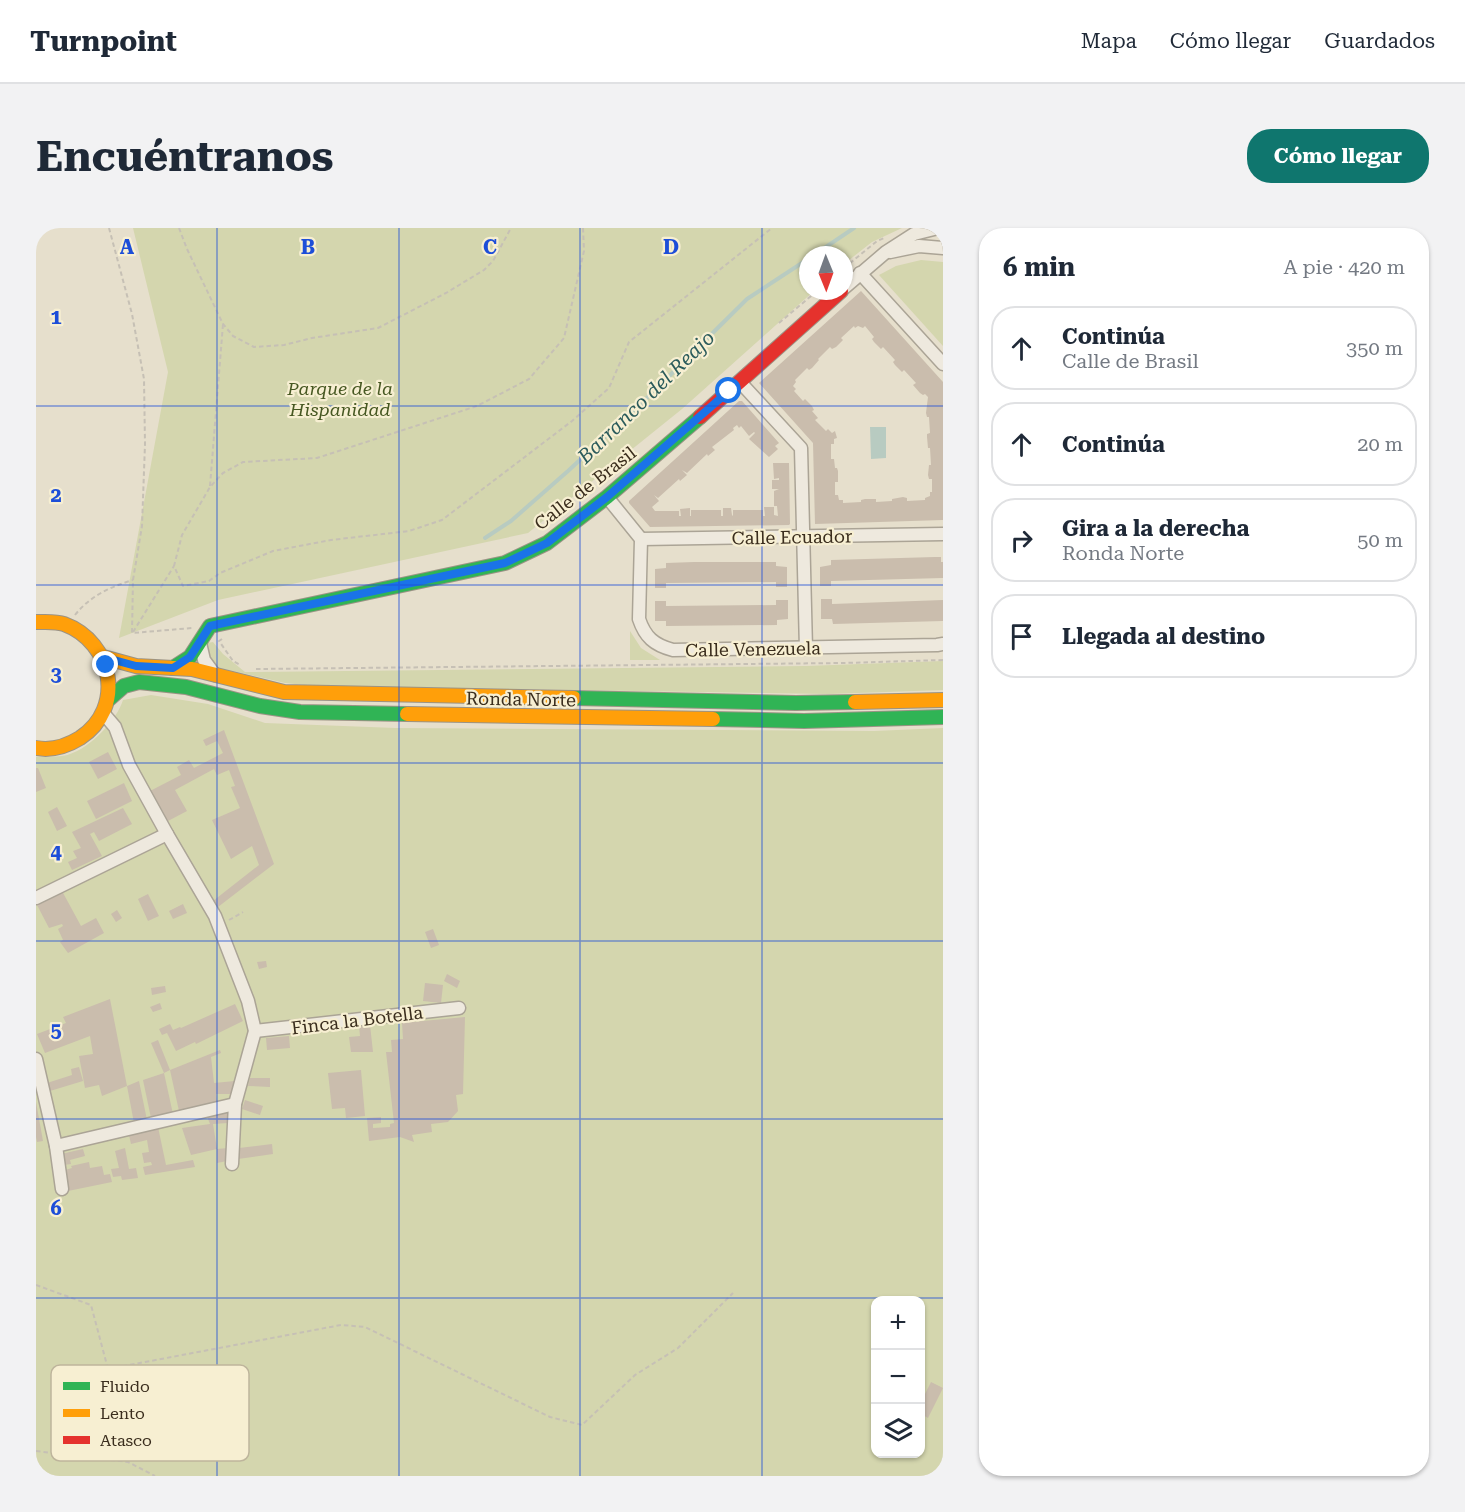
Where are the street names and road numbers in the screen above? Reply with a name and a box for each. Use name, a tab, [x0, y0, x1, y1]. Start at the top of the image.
street label: Calle de Brasil	[530, 442, 640, 534]
street label: Calle Ecuador	[731, 525, 853, 549]
street label: Calle Venezuela	[685, 637, 821, 661]
street label: Ronda Norte	[466, 688, 576, 710]
street label: Finca la Botella	[290, 1001, 424, 1039]

